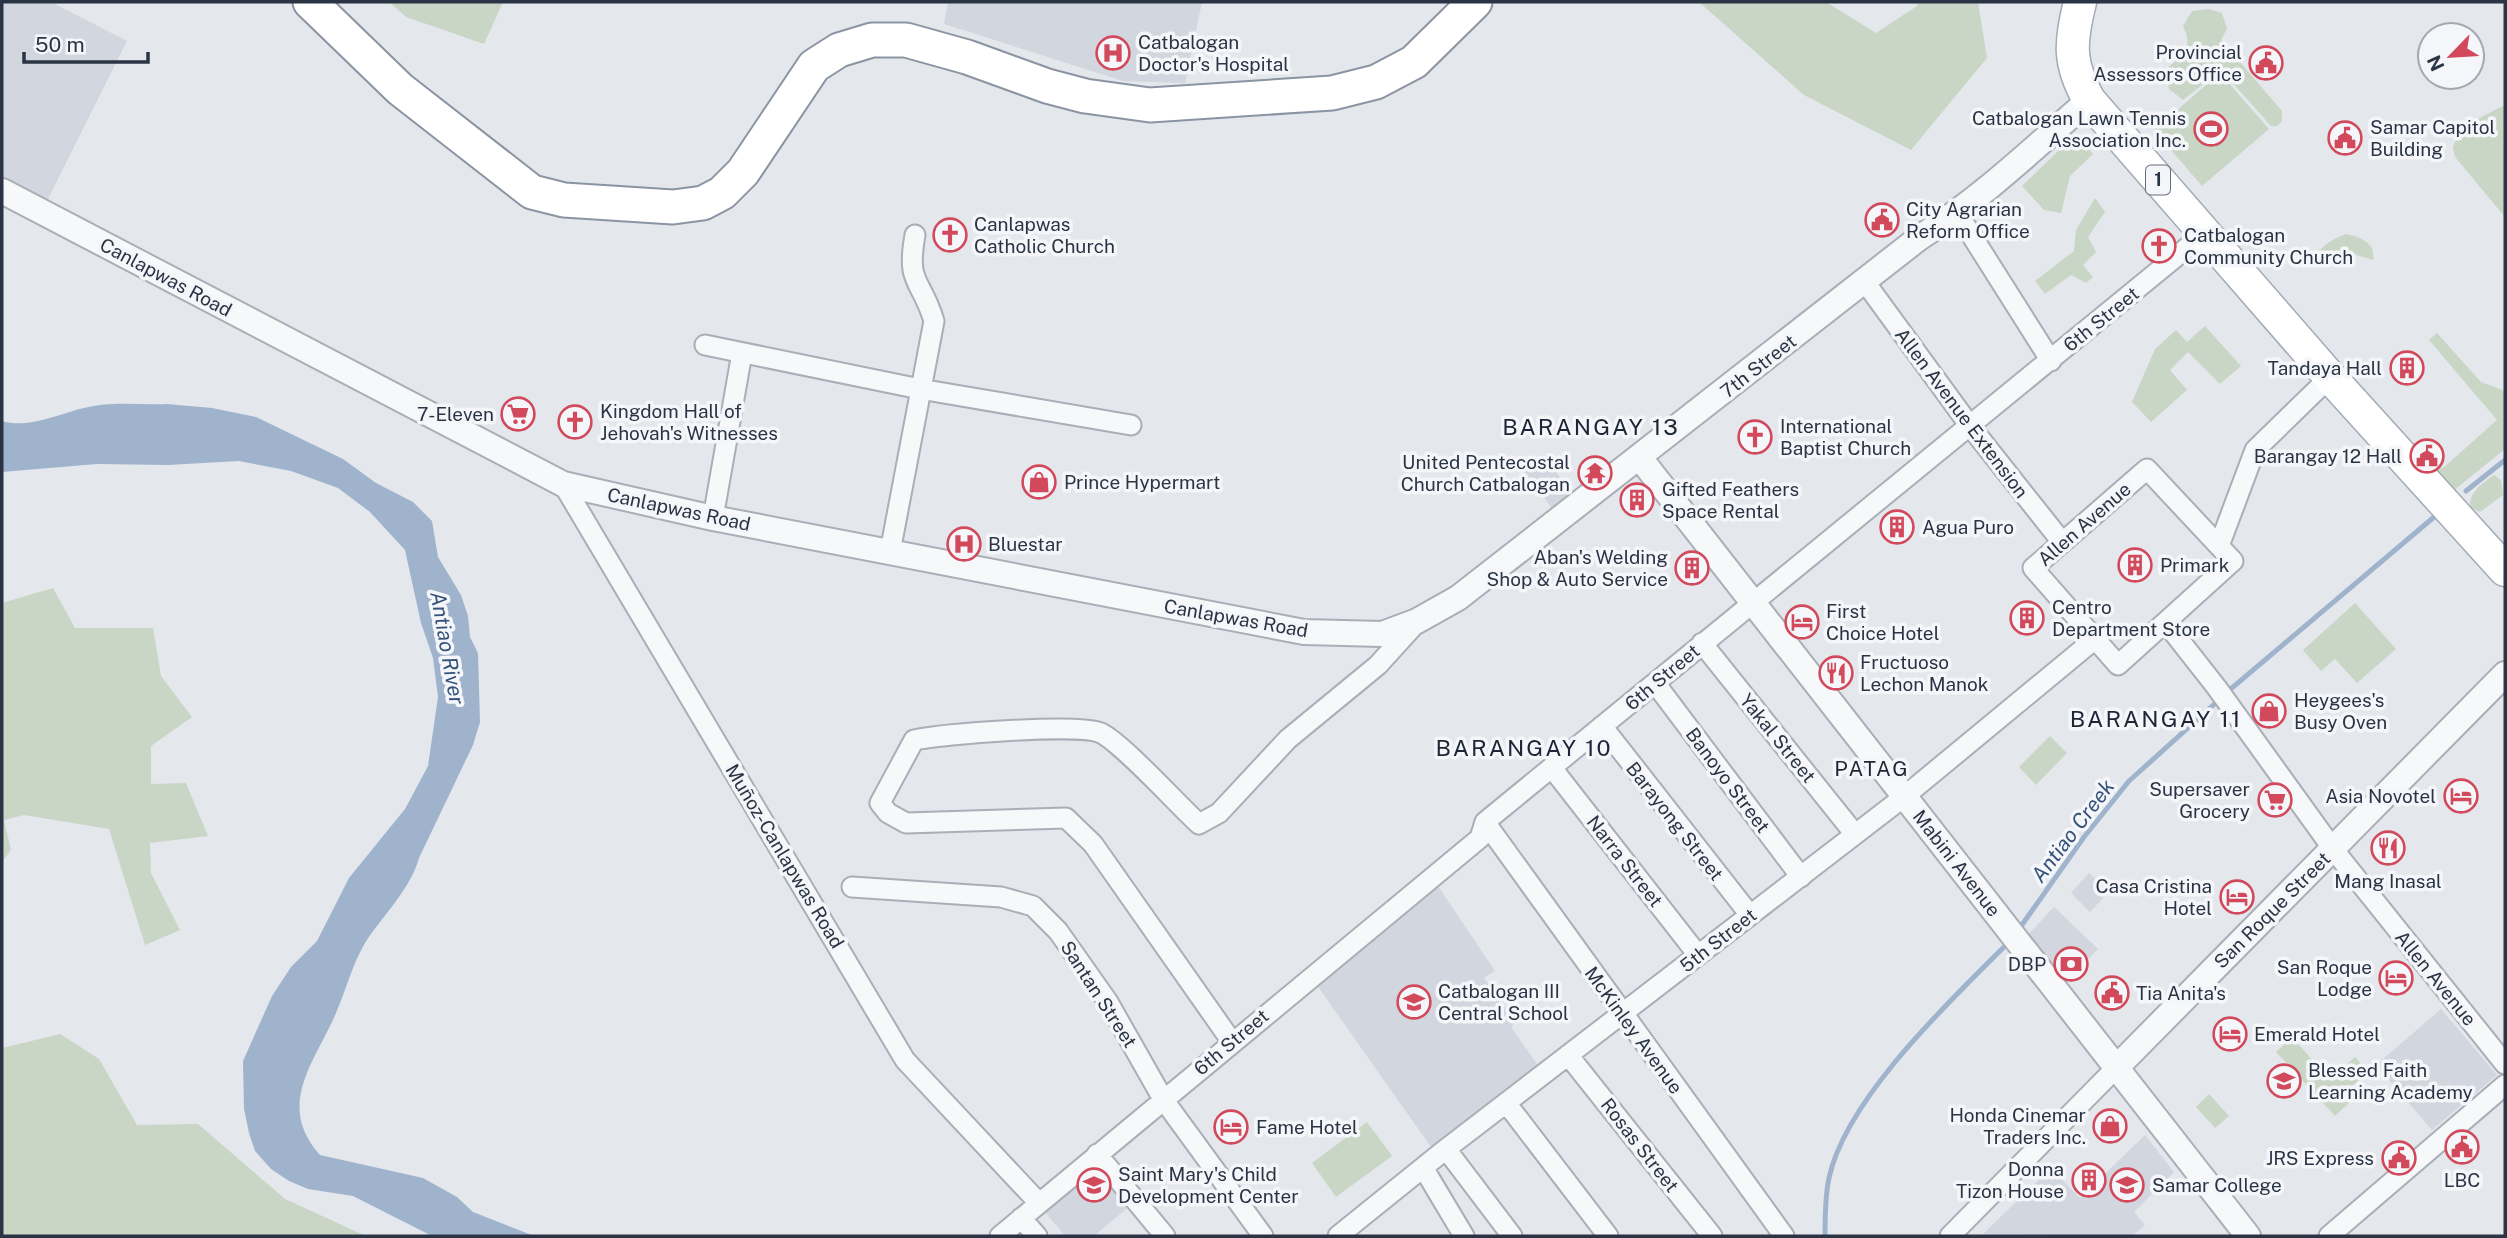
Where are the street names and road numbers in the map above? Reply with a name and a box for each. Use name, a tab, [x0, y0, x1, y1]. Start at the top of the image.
road number: 1	[2146, 166, 2170, 195]
street label: Canlapwas Road	[96, 233, 236, 321]
street label: 6th Street	[2059, 282, 2143, 356]
street label: Allen Avenue Extension	[1891, 324, 2033, 502]
street label: 7th Street	[1716, 330, 1800, 402]
street label: Allen Avenue	[2033, 478, 2135, 570]
street label: Canlapwas Road	[605, 483, 753, 535]
street label: Canlapwas Road	[1162, 594, 1310, 642]
street label: 6th Street	[1620, 640, 1704, 714]
street label: Yakal Street	[1736, 689, 1820, 787]
street label: Banoyo Street	[1681, 723, 1775, 837]
street label: Barayong Street	[1622, 757, 1728, 885]
street label: Muñoz-Canlapwas Road	[721, 760, 849, 952]
street label: Mabini Avenue	[1909, 805, 2005, 921]
street label: Narra Street	[1582, 811, 1668, 911]
street label: San Roque Street	[2209, 847, 2335, 973]
street label: 5th Street	[1676, 903, 1760, 977]
street label: Allen Avenue	[2391, 926, 2481, 1030]
street label: Santan Street	[1056, 937, 1142, 1051]
street label: McKinley Avenue	[1581, 962, 1687, 1098]
street label: 6th Street	[1189, 1005, 1273, 1079]
street label: Rosas Street	[1597, 1094, 1683, 1196]

